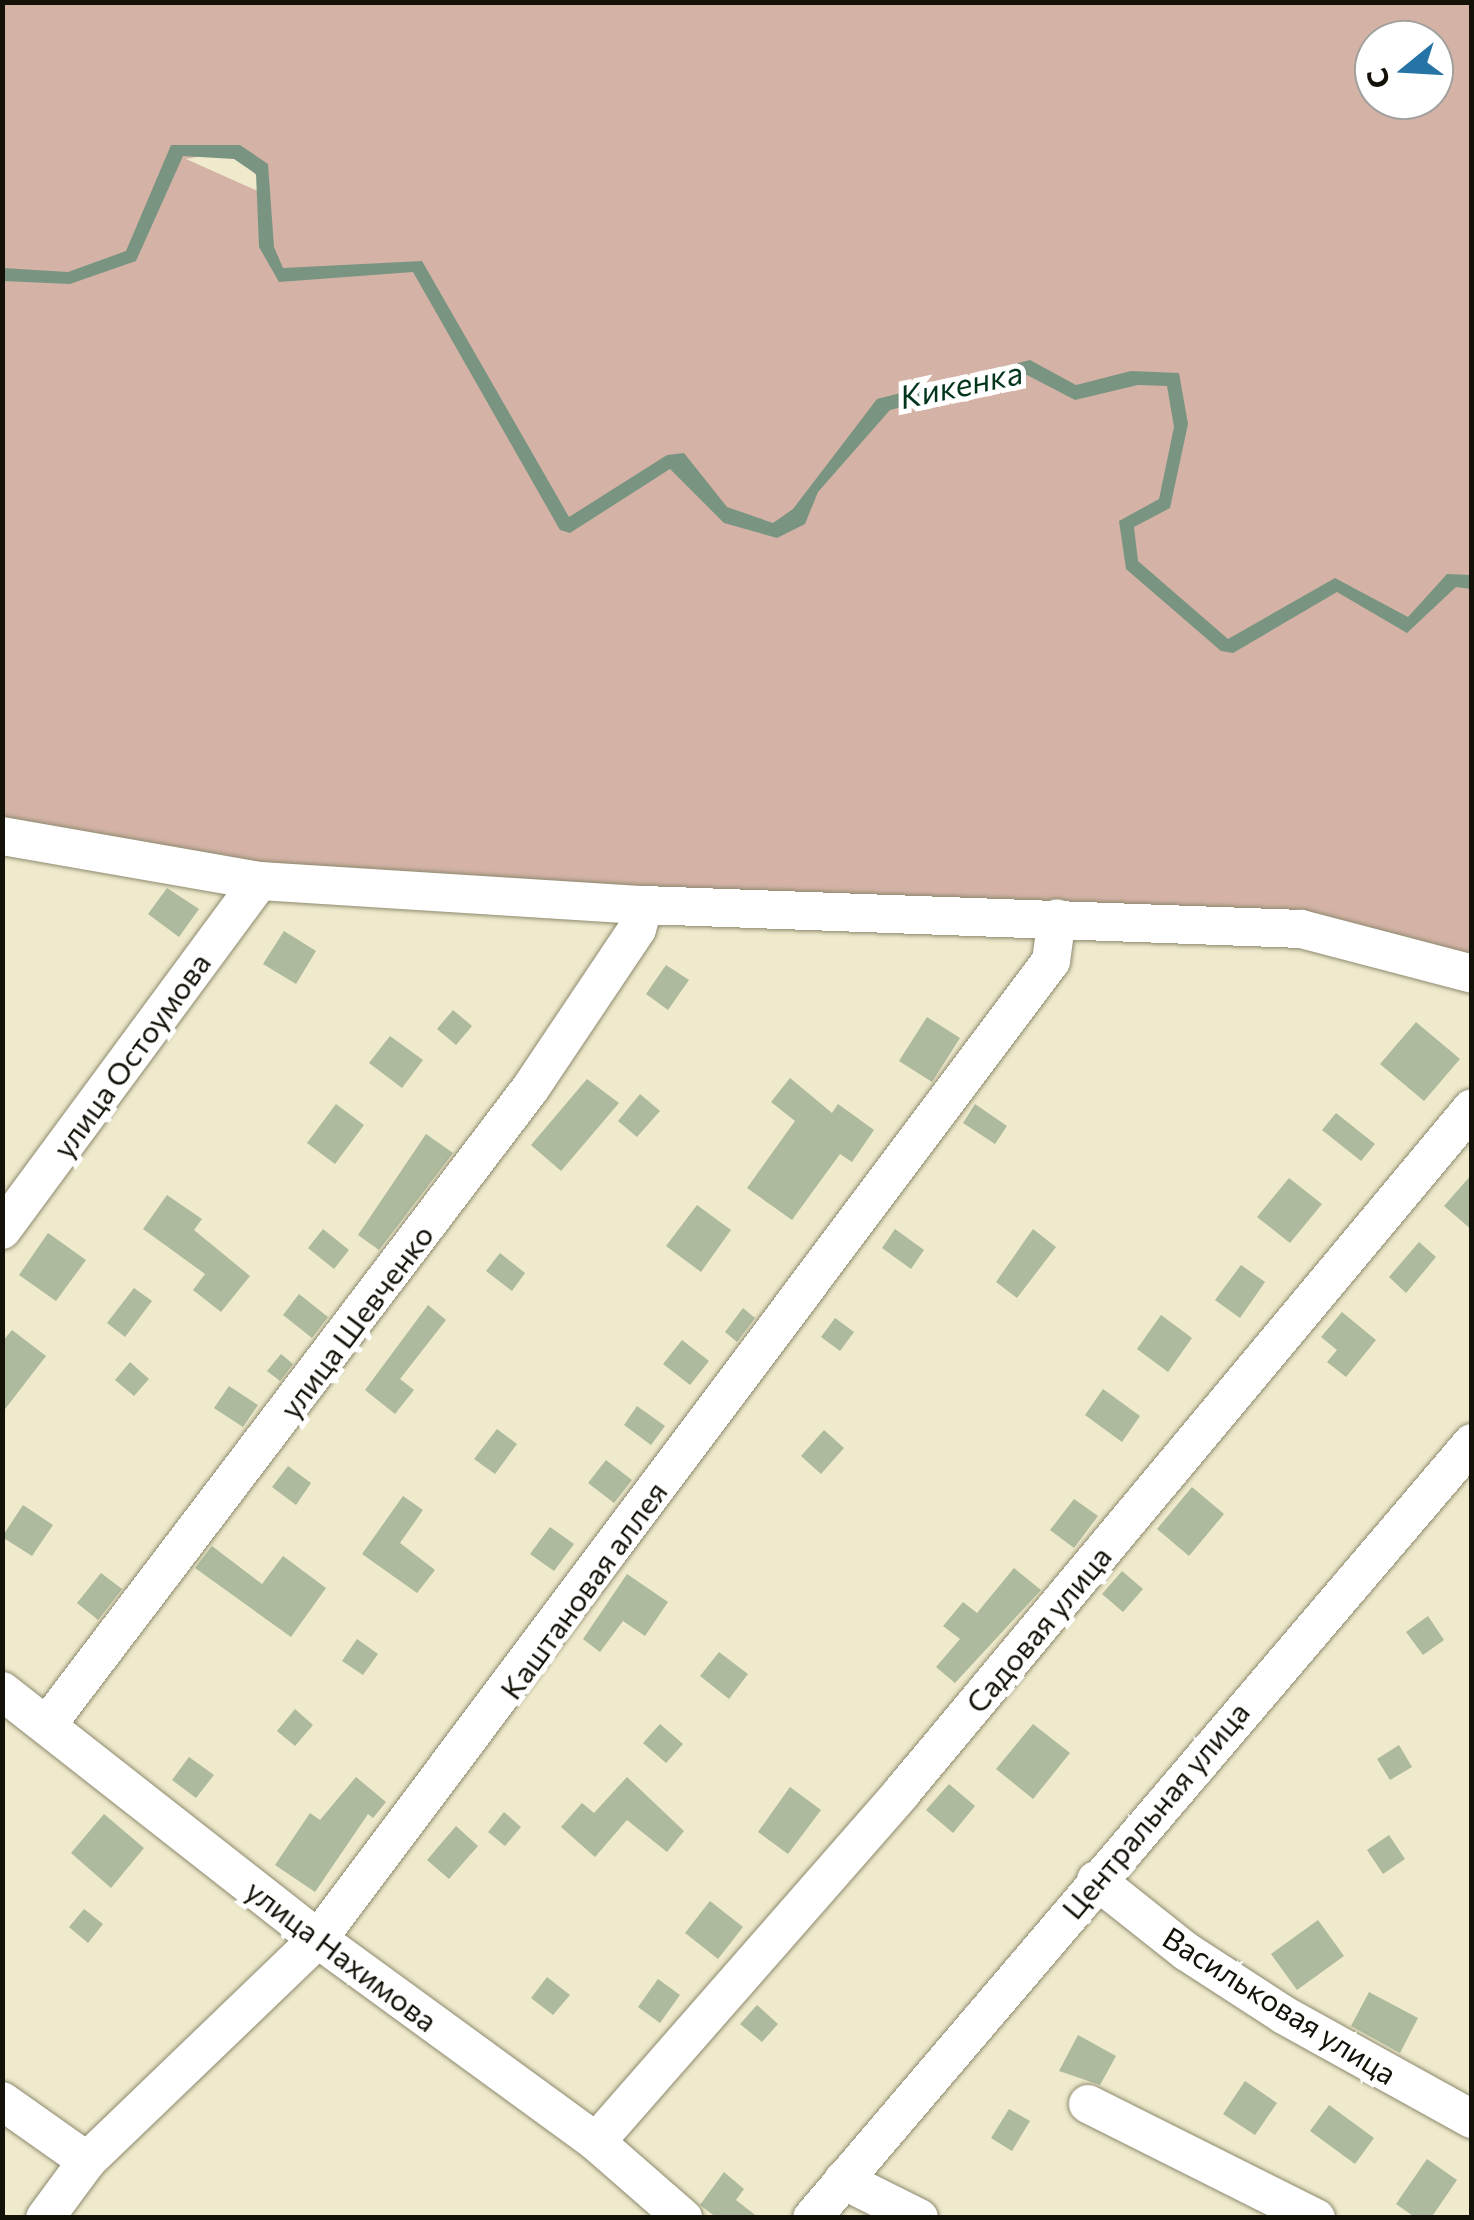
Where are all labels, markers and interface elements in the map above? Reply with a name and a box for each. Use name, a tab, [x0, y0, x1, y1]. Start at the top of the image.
north arrow	[1354, 20, 1454, 120]
text: С	[1358, 64, 1396, 93]
water label: Кикенка	[896, 352, 1026, 416]
street label: улица Остоумова	[45, 946, 217, 1164]
street label: улица Шевченко	[272, 1217, 440, 1425]
street label: Каштановая аллея	[492, 1474, 674, 1706]
street label: Садовая улица	[958, 1538, 1118, 1720]
street label: Центральная улица	[1054, 1694, 1256, 1926]
street label: улица Нахимова	[239, 1872, 445, 2038]
street label: Васильковая улица	[1157, 1919, 1403, 2091]

